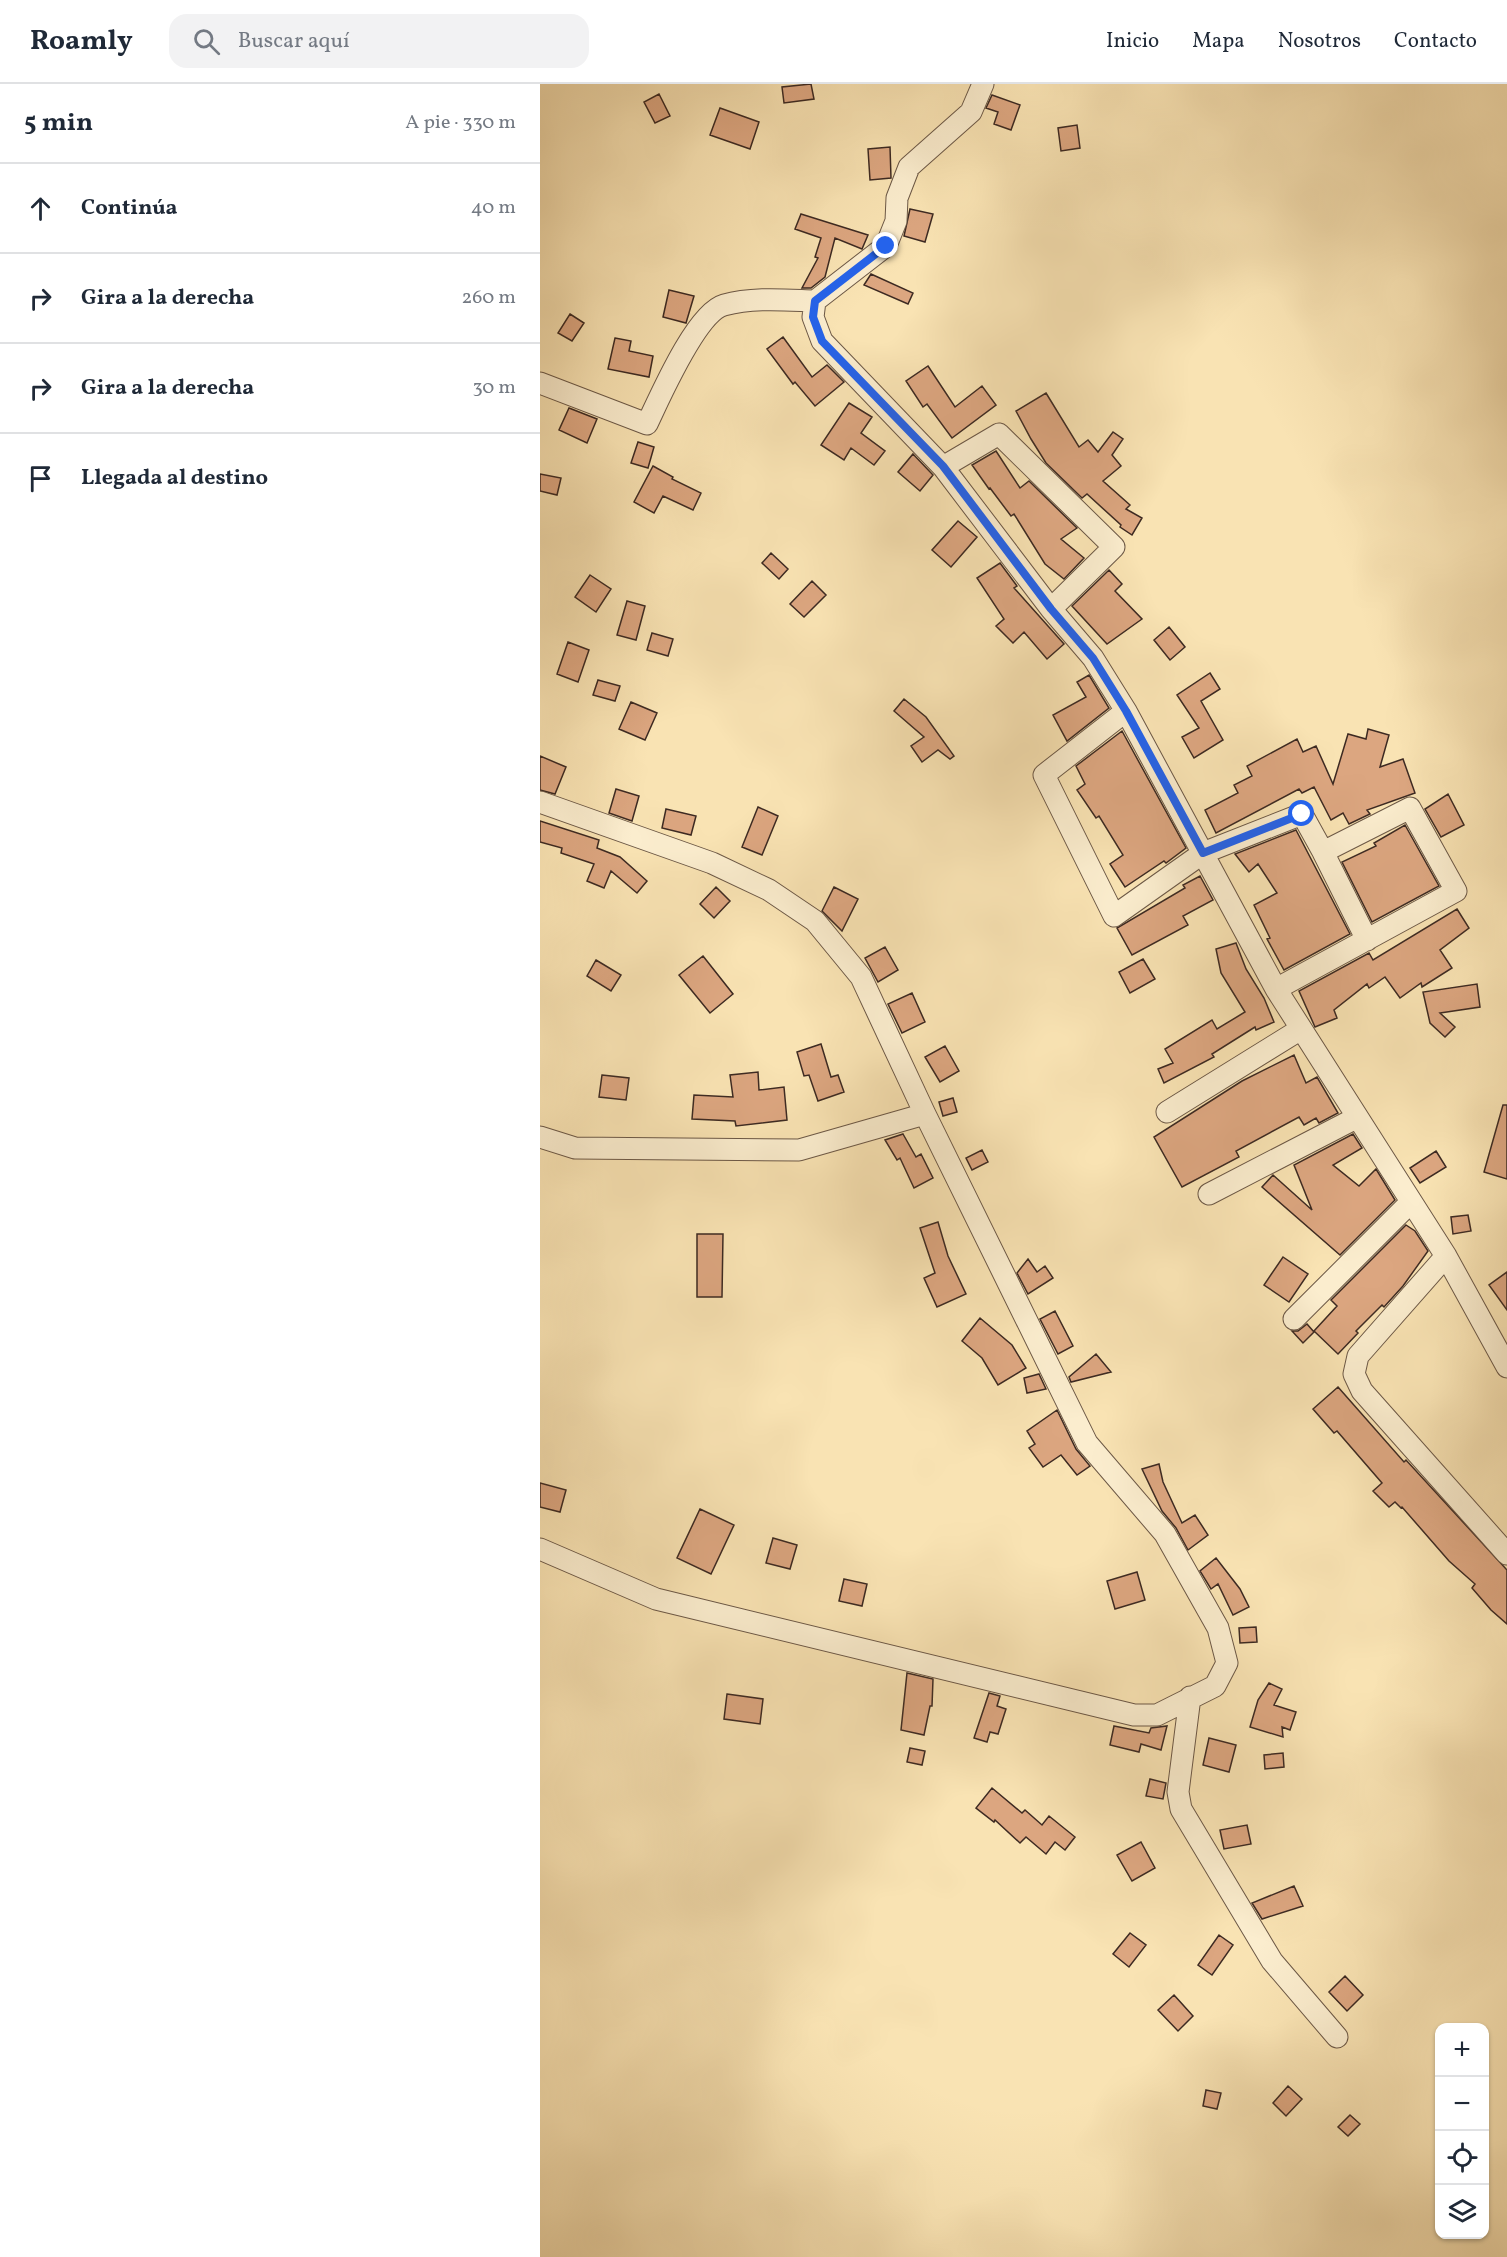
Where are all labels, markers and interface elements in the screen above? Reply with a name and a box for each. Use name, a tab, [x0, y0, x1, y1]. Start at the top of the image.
search box	[169, 14, 589, 68]
text: Roamly	[30, 22, 133, 61]
icon: search	[190, 25, 223, 58]
text: Buscar aquí	[238, 26, 350, 57]
text: Inicio	[1106, 27, 1159, 56]
text: Mapa	[1192, 27, 1245, 56]
text: Nosotros	[1278, 27, 1361, 56]
text: Contacto	[1394, 27, 1477, 56]
text: 5 min	[24, 105, 93, 141]
text: A pie · 330 m	[405, 109, 516, 137]
icon: ahead	[24, 192, 57, 225]
text: Continúa	[81, 193, 178, 224]
text: 40 m	[471, 194, 516, 222]
route end	[872, 232, 898, 258]
icon: right	[24, 282, 57, 315]
text: Gira a la derecha	[81, 283, 254, 314]
text: 260 m	[461, 284, 516, 312]
icon: right	[24, 372, 57, 405]
text: Gira a la derecha	[81, 373, 254, 404]
text: 30 m	[472, 374, 516, 402]
icon: arrive	[24, 462, 57, 495]
text: Llegada al destino	[81, 463, 268, 494]
route start	[1288, 800, 1314, 826]
map controls	[1435, 2023, 1489, 2239]
button: +	[1435, 2023, 1489, 2077]
button: −	[1435, 2077, 1489, 2131]
button: locate	[1435, 2131, 1489, 2185]
button: layers	[1435, 2185, 1489, 2239]

